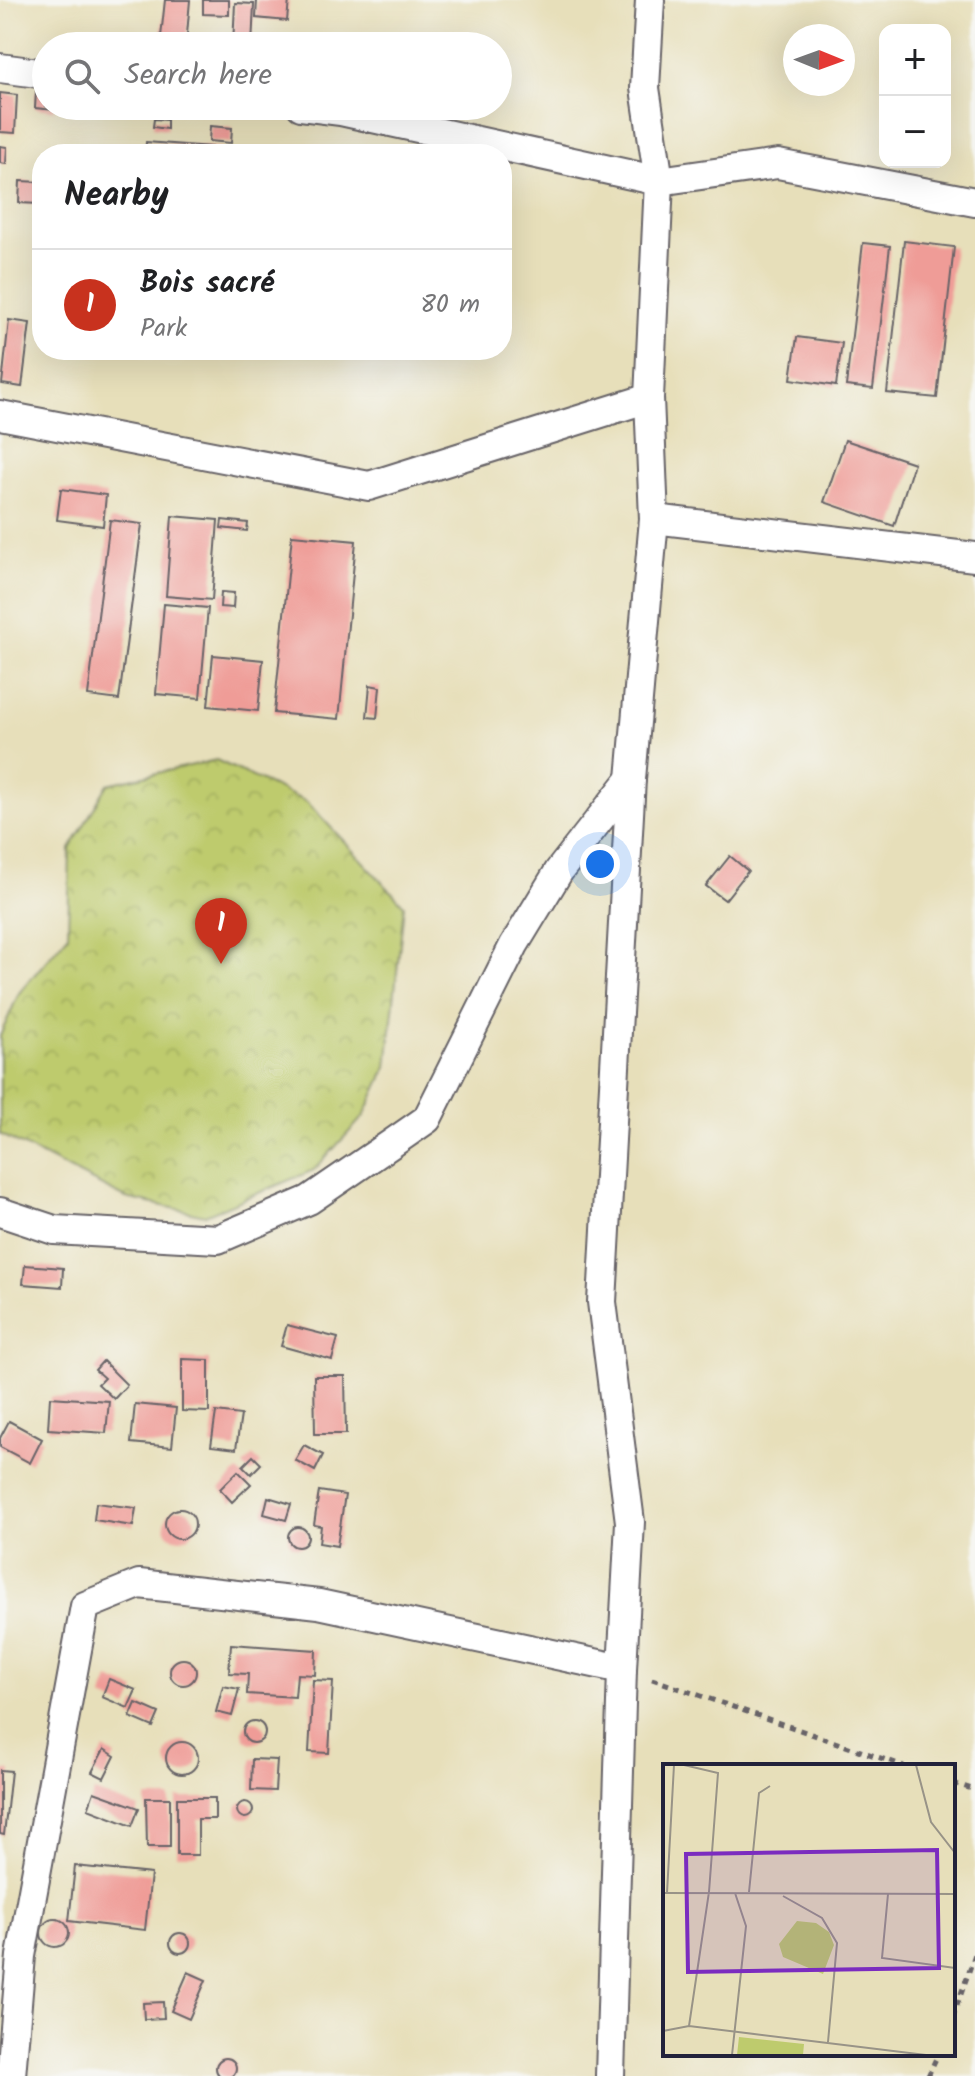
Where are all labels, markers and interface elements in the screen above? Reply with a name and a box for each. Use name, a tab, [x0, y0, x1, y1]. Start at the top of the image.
north arrow	[783, 24, 855, 96]
map controls	[879, 24, 951, 168]
button: +	[879, 24, 951, 96]
search box	[32, 32, 512, 120]
text: Search here	[124, 52, 272, 100]
icon: search	[60, 54, 104, 98]
button: −	[879, 96, 951, 168]
text: Nearby	[64, 169, 169, 223]
text: Bois sacré	[140, 260, 274, 308]
text: 1	[86, 284, 94, 326]
text: 80 m	[420, 284, 480, 326]
text: Park	[140, 308, 187, 350]
your location	[580, 844, 620, 884]
pin: 1	[195, 898, 247, 964]
inset map	[663, 1764, 955, 2056]

